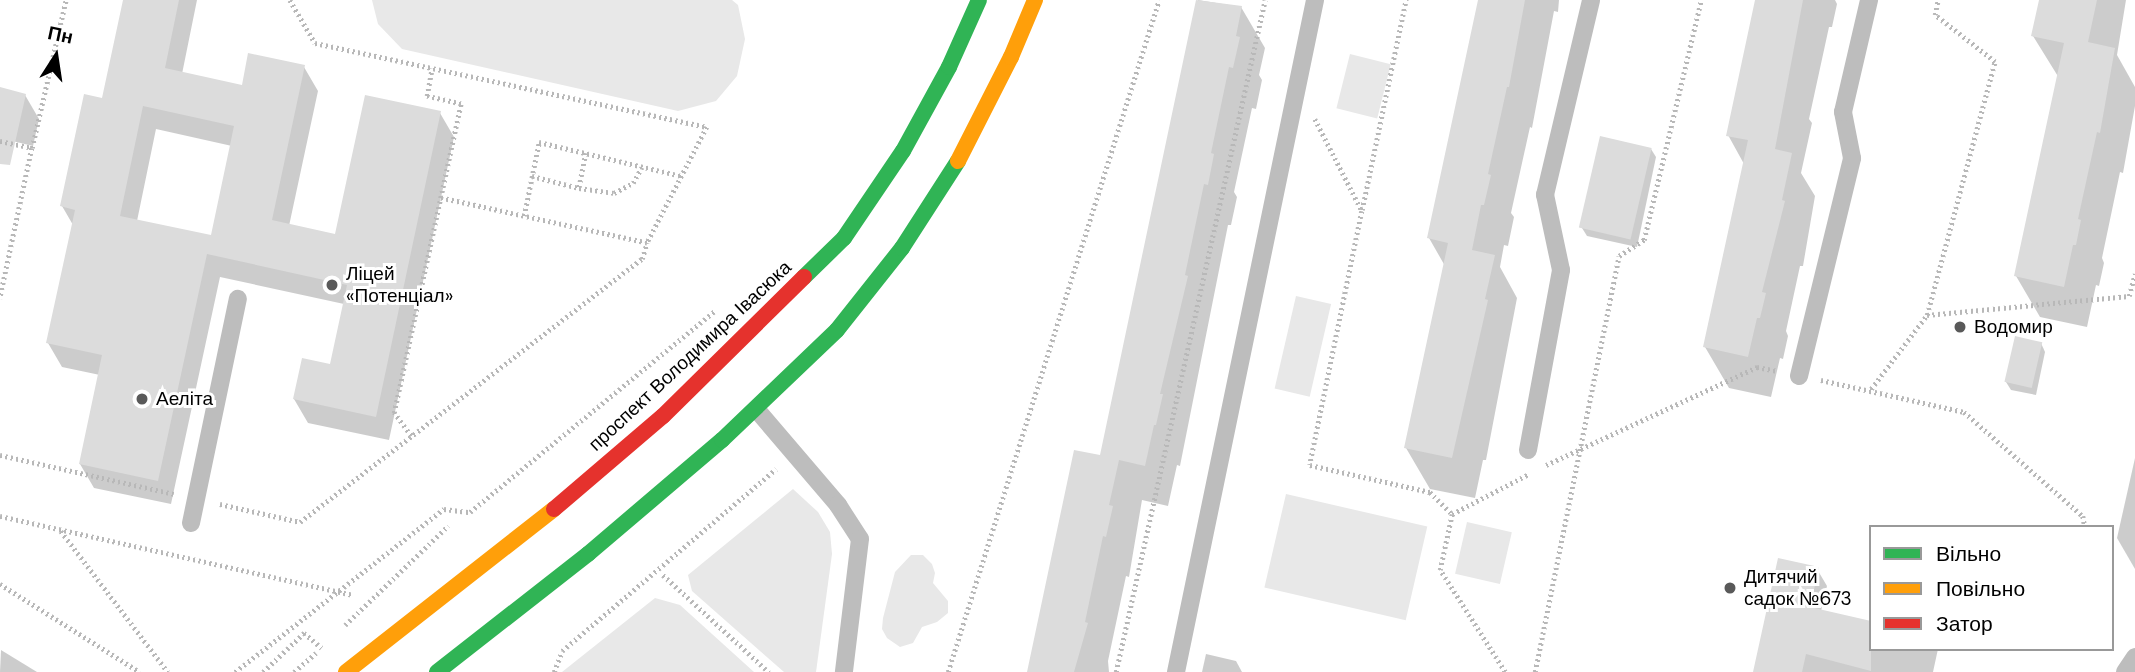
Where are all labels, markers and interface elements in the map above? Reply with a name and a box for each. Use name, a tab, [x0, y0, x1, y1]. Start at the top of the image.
text: Пн	[46, 20, 75, 50]
north arrow	[21, 21, 91, 91]
street label: проспект Володимира Івасюка	[584, 256, 796, 456]
place label: Ліцей «Потенціал»	[346, 263, 453, 307]
marker: Ліцей «Потенціал»	[324, 277, 340, 293]
place label: Водомир	[1974, 316, 2053, 338]
marker: Водомир	[1952, 319, 1968, 335]
place label: Аеліта	[156, 388, 213, 410]
marker: Аеліта	[134, 391, 150, 407]
legend	[1869, 525, 2114, 651]
text: Вільно	[1936, 540, 2001, 568]
place label: Дитячий садок №673	[1744, 566, 1852, 610]
text: Повільно	[1936, 575, 2025, 603]
marker: Дитячий садок №673	[1722, 580, 1738, 596]
text: Затор	[1936, 610, 1993, 638]

